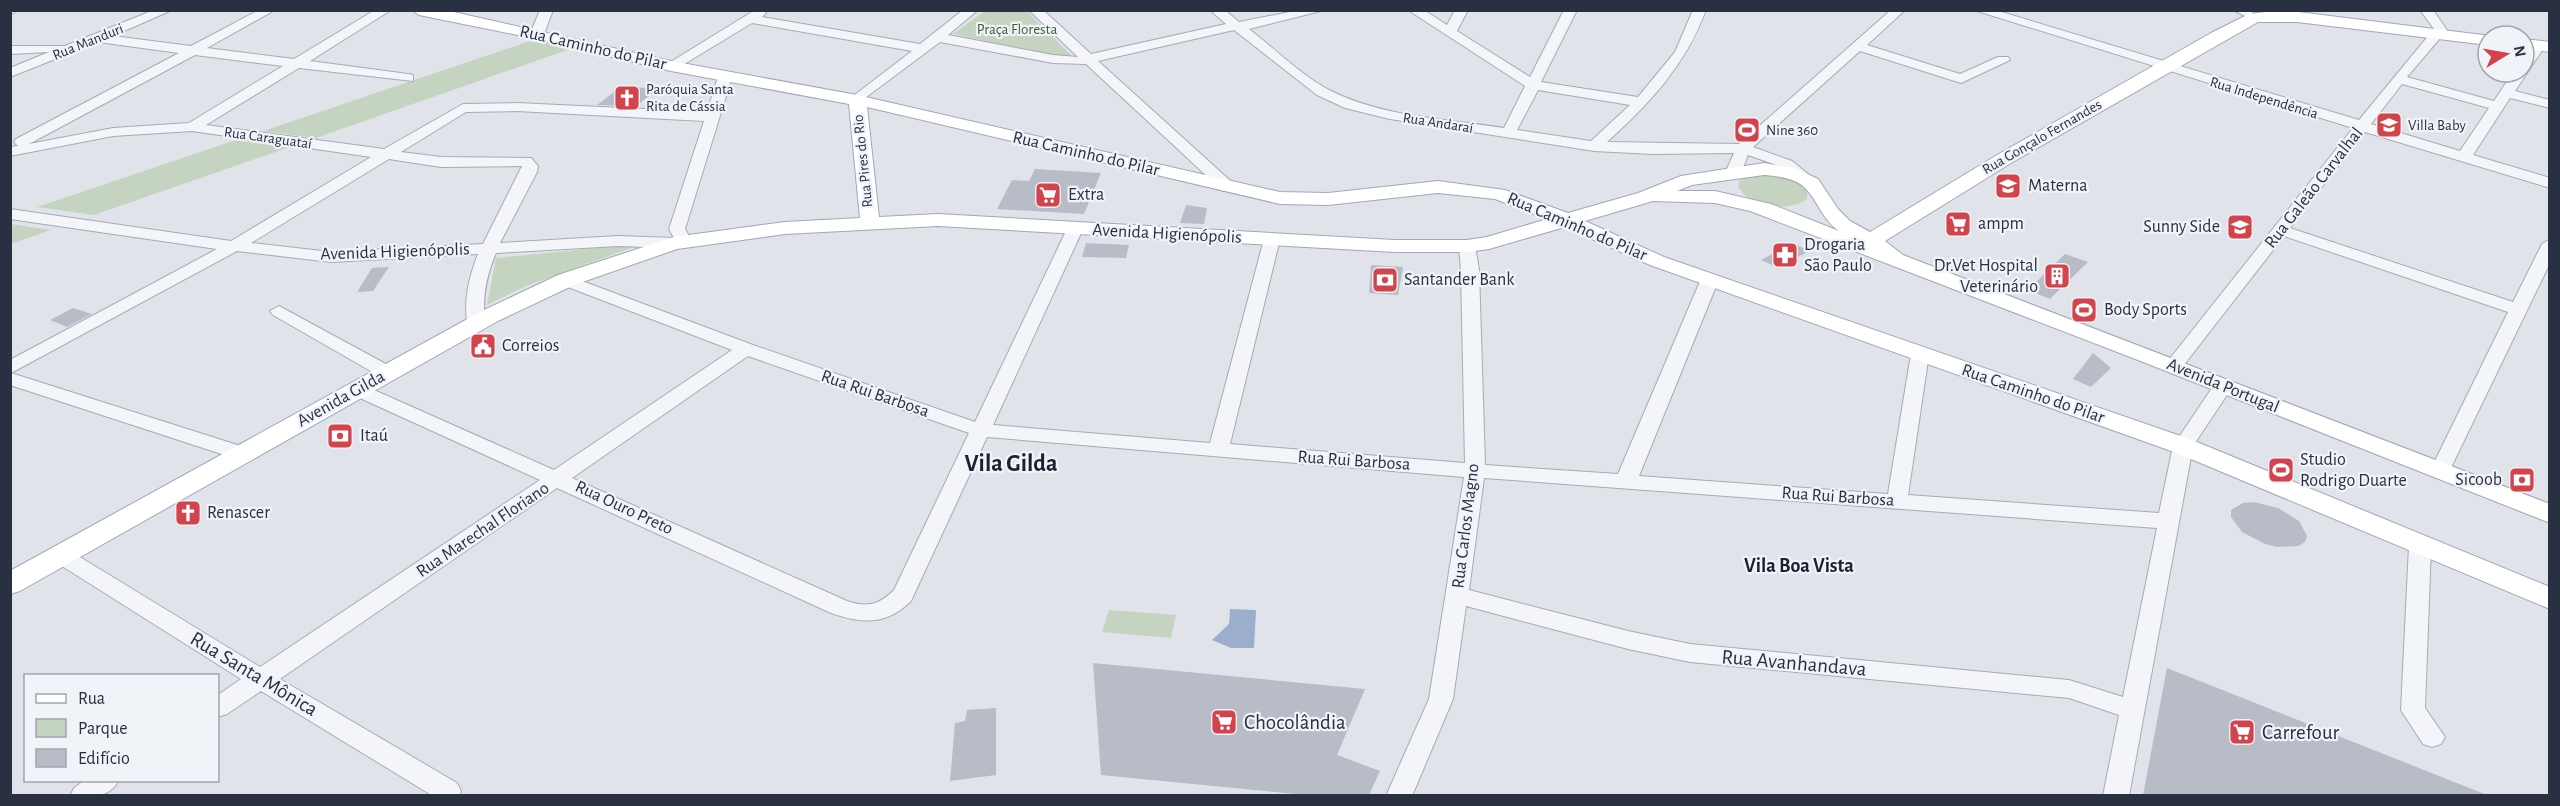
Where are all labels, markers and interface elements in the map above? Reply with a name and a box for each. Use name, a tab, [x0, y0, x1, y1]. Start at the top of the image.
street label: Rua Manduri	[50, 21, 126, 63]
street label: Rua Caminho do Pilar	[518, 22, 668, 74]
park label: Praça Floresta	[977, 22, 1057, 37]
north arrow	[2476, 24, 2536, 84]
text: N	[2511, 44, 2529, 58]
street label: Rua Independência	[2208, 74, 2320, 122]
place label: Paróquia Santa Rita de Cássia	[646, 82, 734, 114]
church icon: Paróquia Santa Rita de Cássia	[612, 83, 642, 113]
street label: Rua Gonçalo Fernandes	[1980, 97, 2104, 177]
street label: Rua Andaraí	[1402, 110, 1475, 136]
school or university icon: Villa Baby	[2374, 110, 2404, 140]
street label: Rua Pires do Rio	[851, 114, 875, 208]
sports icon: Nine 360	[1732, 115, 1762, 145]
place label: Villa Baby	[2408, 118, 2466, 133]
place label: Nine 360	[1766, 123, 1818, 138]
street label: Rua Caraguataí	[223, 124, 313, 152]
street label: Rua Galeão Carvalhal	[2261, 124, 2367, 252]
street label: Rua Caminho do Pilar	[1011, 128, 1161, 180]
school or university icon: Materna	[1993, 171, 2023, 201]
place label: Materna	[2028, 177, 2088, 195]
supermarket icon: Extra	[1033, 180, 1063, 210]
place label: Extra	[1068, 186, 1104, 204]
street label: Rua Caminho do Pilar	[1504, 189, 1650, 265]
supermarket icon: ampm	[1943, 209, 1973, 239]
school or university icon: Sunny Side	[2225, 212, 2255, 242]
place label: ampm	[1978, 215, 2024, 233]
place label: Sunny Side	[2143, 218, 2220, 236]
street label: Avenida Higienópolis	[1092, 221, 1242, 247]
place label: Drogaria São Paulo	[1804, 236, 1872, 275]
street label: Avenida Higienópolis	[320, 240, 470, 264]
pharmacy icon: Drogaria São Paulo	[1770, 240, 1800, 270]
place label: Dr.Vet Hospital Veterinário	[1934, 257, 2038, 296]
building icon: Dr.Vet Hospital Veterinário	[2042, 261, 2072, 291]
bank icon: Santander Bank	[1370, 265, 1400, 295]
place label: Santander Bank	[1404, 271, 1515, 289]
sports icon: Body Sports	[2069, 295, 2099, 325]
place label: Body Sports	[2104, 301, 2187, 319]
public building icon: Correios	[468, 331, 498, 361]
place label: Correios	[502, 337, 559, 355]
street label: Avenida Portugal	[2164, 355, 2282, 417]
street label: Rua Caminho do Pilar	[1959, 361, 2107, 427]
street label: Rua Rui Barbosa	[819, 367, 931, 421]
street label: Avenida Gilda	[294, 368, 388, 430]
bank icon: Itaú	[325, 421, 355, 451]
place label: Itaú	[360, 427, 388, 445]
street label: Rua Rui Barbosa	[1297, 448, 1411, 474]
place label: Studio Rodrigo Duarte	[2300, 451, 2407, 490]
district label: Vila Gilda	[965, 452, 1057, 476]
sports icon: Studio Rodrigo Duarte	[2266, 455, 2296, 485]
street label: Rua Carlos Magno	[1449, 462, 1483, 589]
bank icon: Sicoob	[2507, 465, 2537, 495]
place label: Sicoob	[2455, 471, 2502, 489]
street label: Rua Ouro Preto	[572, 478, 676, 539]
street label: Rua Marechal Floriano	[413, 479, 553, 581]
street label: Rua Rui Barbosa	[1781, 484, 1895, 510]
church icon: Renascer	[173, 498, 203, 528]
place label: Renascer	[207, 504, 270, 522]
district label: Vila Boa Vista	[1744, 556, 1854, 576]
street label: Rua Santa Mônica	[187, 628, 322, 720]
street label: Rua Avanhandava	[1721, 646, 1868, 680]
legend	[24, 674, 219, 782]
text: Rua	[78, 690, 105, 708]
supermarket icon: Chocolândia	[1209, 707, 1239, 737]
place label: Chocolândia	[1244, 712, 1346, 733]
supermarket icon: Carrefour	[2227, 717, 2257, 747]
text: Parque	[78, 720, 127, 738]
place label: Carrefour	[2262, 722, 2339, 743]
text: Edifício	[78, 750, 130, 768]

